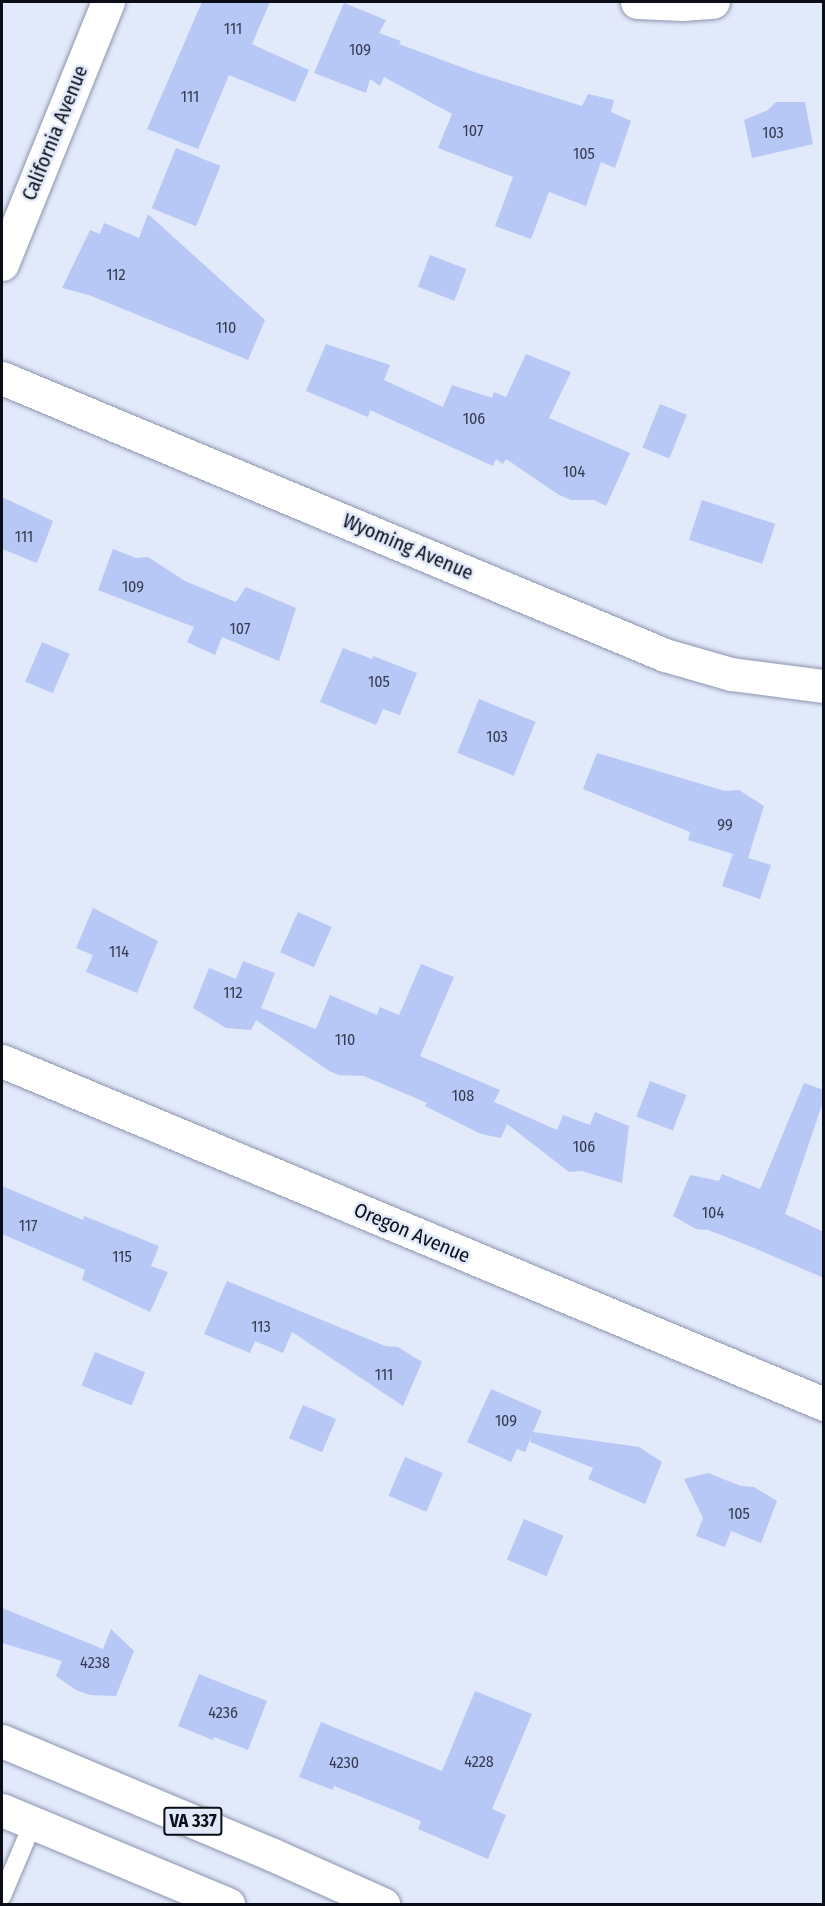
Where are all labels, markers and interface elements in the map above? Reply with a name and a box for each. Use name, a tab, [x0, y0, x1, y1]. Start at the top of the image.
house number: 111	[224, 19, 242, 39]
house number: 109	[349, 40, 371, 60]
street label: California Avenue	[17, 62, 93, 204]
house number: 111	[181, 87, 199, 107]
house number: 107	[463, 121, 483, 141]
house number: 103	[762, 123, 784, 143]
house number: 105	[573, 144, 595, 164]
house number: 112	[106, 265, 126, 285]
house number: 110	[216, 318, 236, 338]
house number: 106	[463, 409, 485, 429]
house number: 104	[563, 462, 585, 482]
street label: Wyoming Avenue	[339, 509, 477, 585]
house number: 111	[15, 527, 33, 547]
house number: 109	[122, 577, 144, 597]
house number: 107	[230, 619, 250, 639]
house number: 105	[368, 672, 390, 692]
house number: 103	[486, 727, 508, 747]
house number: 99	[717, 815, 733, 835]
house number: 114	[109, 942, 129, 962]
house number: 112	[223, 983, 243, 1003]
house number: 110	[335, 1030, 355, 1050]
house number: 108	[452, 1086, 474, 1106]
house number: 106	[573, 1137, 595, 1157]
street label: Oregon Avenue	[350, 1198, 474, 1268]
house number: 104	[702, 1203, 724, 1223]
house number: 117	[19, 1216, 37, 1236]
house number: 115	[112, 1247, 132, 1267]
house number: 113	[251, 1317, 271, 1337]
house number: 111	[375, 1365, 393, 1385]
house number: 109	[495, 1411, 517, 1431]
house number: 105	[728, 1504, 750, 1524]
house number: 4238	[80, 1653, 110, 1673]
house number: 4236	[208, 1703, 238, 1723]
house number: 4228	[464, 1752, 494, 1772]
house number: 4230	[329, 1753, 359, 1773]
road number: VA 337	[163, 1806, 223, 1836]

